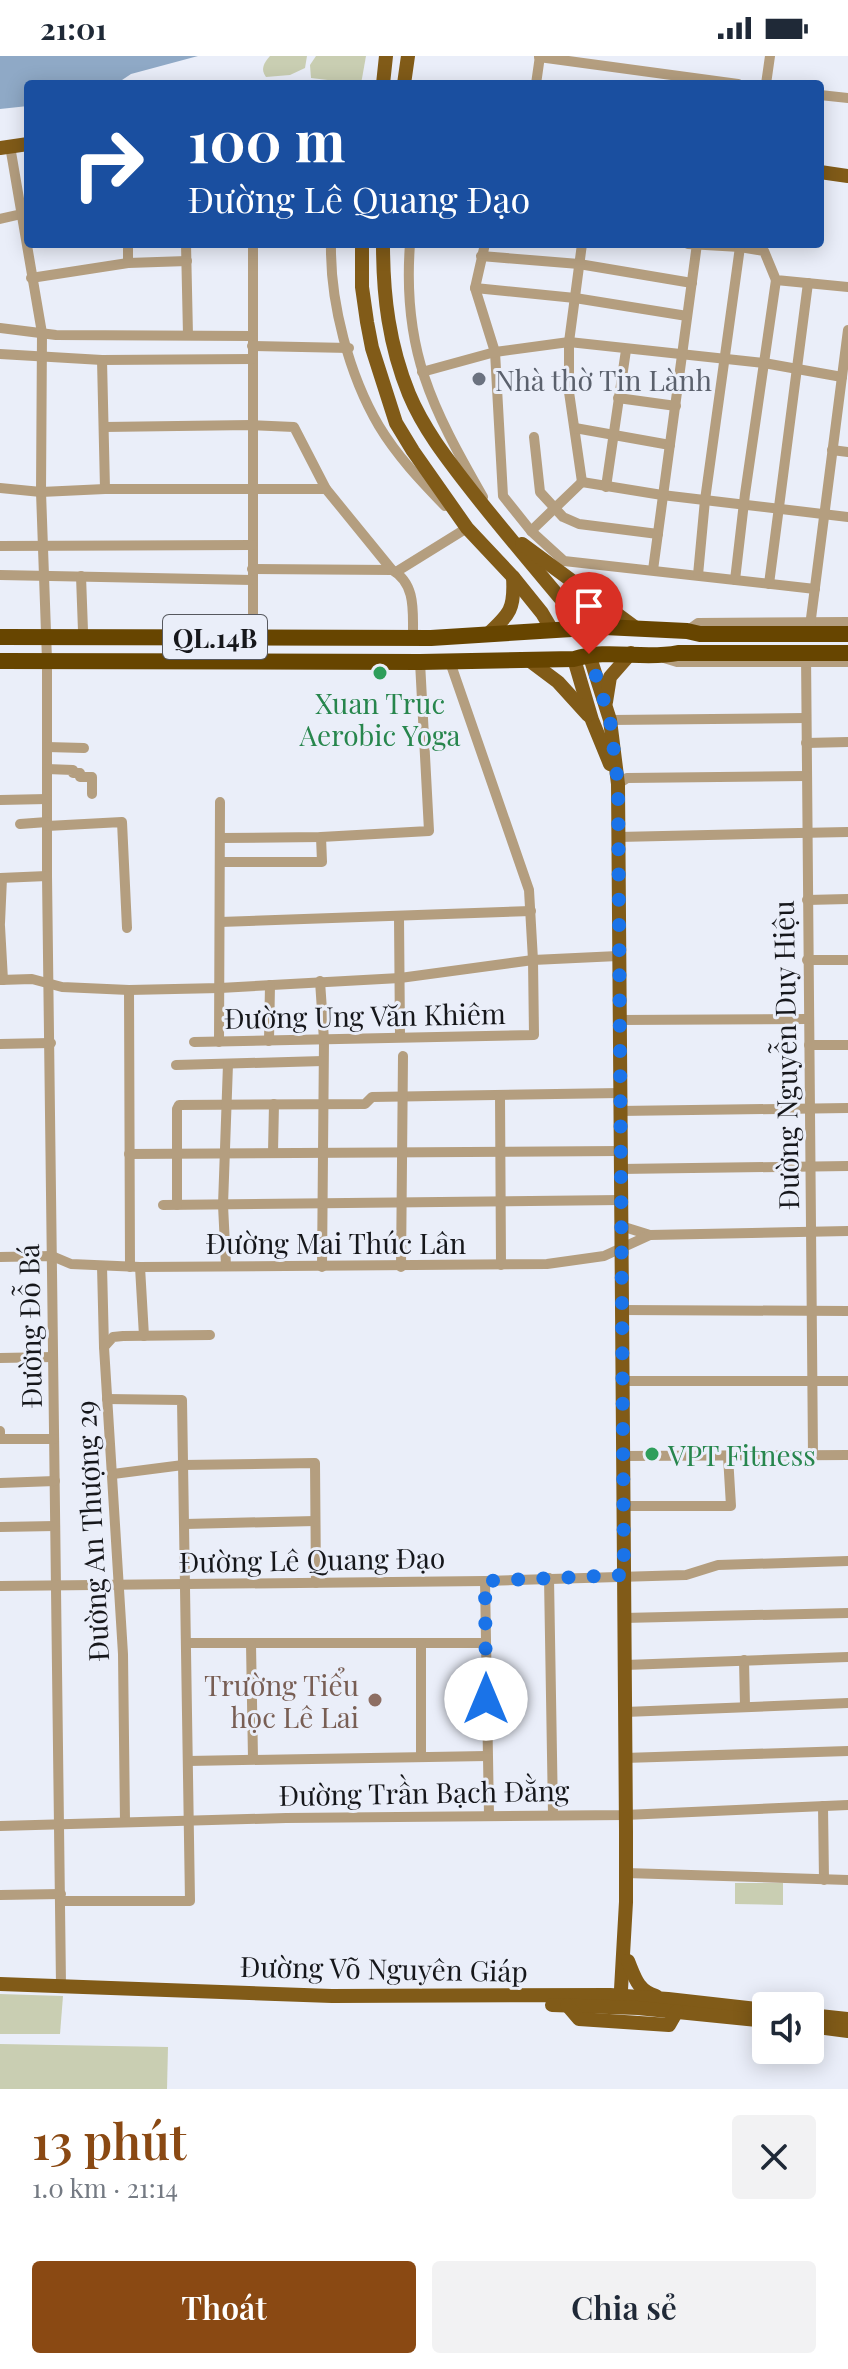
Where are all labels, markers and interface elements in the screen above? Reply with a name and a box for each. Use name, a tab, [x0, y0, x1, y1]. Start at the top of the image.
text: 21:01	[40, 8, 107, 48]
text: 100 m	[188, 102, 345, 177]
icon: right	[56, 112, 160, 216]
text: Đường Lê Quang Đạo	[188, 174, 530, 222]
place label: Nhà thờ Tin Lành	[495, 361, 713, 398]
marker: Nhà thờ Tin Lành	[470, 370, 488, 388]
pin	[555, 572, 623, 654]
icon: arrive	[567, 584, 611, 628]
road number: QL.14B	[163, 615, 267, 659]
marker: Xuan Truc Aerobic Yoga	[371, 664, 389, 682]
place label: Xuan Truc Aerobic Yoga	[298, 684, 461, 753]
street label: Đường Nguyễn Duy Hiệu	[764, 900, 806, 1210]
street label: Đường Ung Văn Khiêm	[224, 994, 506, 1036]
street label: Đường Mai Thúc Lân	[206, 1224, 466, 1261]
street label: Đường Đỗ Bá	[9, 1244, 49, 1408]
street label: Đường An Thượng 29	[66, 1400, 116, 1662]
place label: VPT Fitness	[667, 1436, 816, 1473]
marker: VPT Fitness	[643, 1445, 661, 1463]
street label: Đường Lê Quang Đạo	[179, 1538, 445, 1580]
position arrow	[444, 1657, 528, 1741]
place label: Trường Tiểu học Lê Lai	[204, 1666, 359, 1735]
marker: Trường Tiểu học Lê Lai	[366, 1691, 384, 1709]
street label: Đường Trần Bạch Đằng	[278, 1770, 570, 1813]
street label: Đường Võ Nguyên Giáp	[240, 1947, 528, 1989]
map controls	[752, 1992, 824, 2064]
button: sound	[752, 1992, 824, 2064]
text: 13 phút	[32, 2108, 187, 2172]
button: close	[732, 2115, 816, 2199]
text: 1.0 km · 21:14	[32, 2170, 178, 2205]
button: Thoát	[32, 2261, 416, 2353]
button: Chia sẻ	[432, 2261, 816, 2353]

